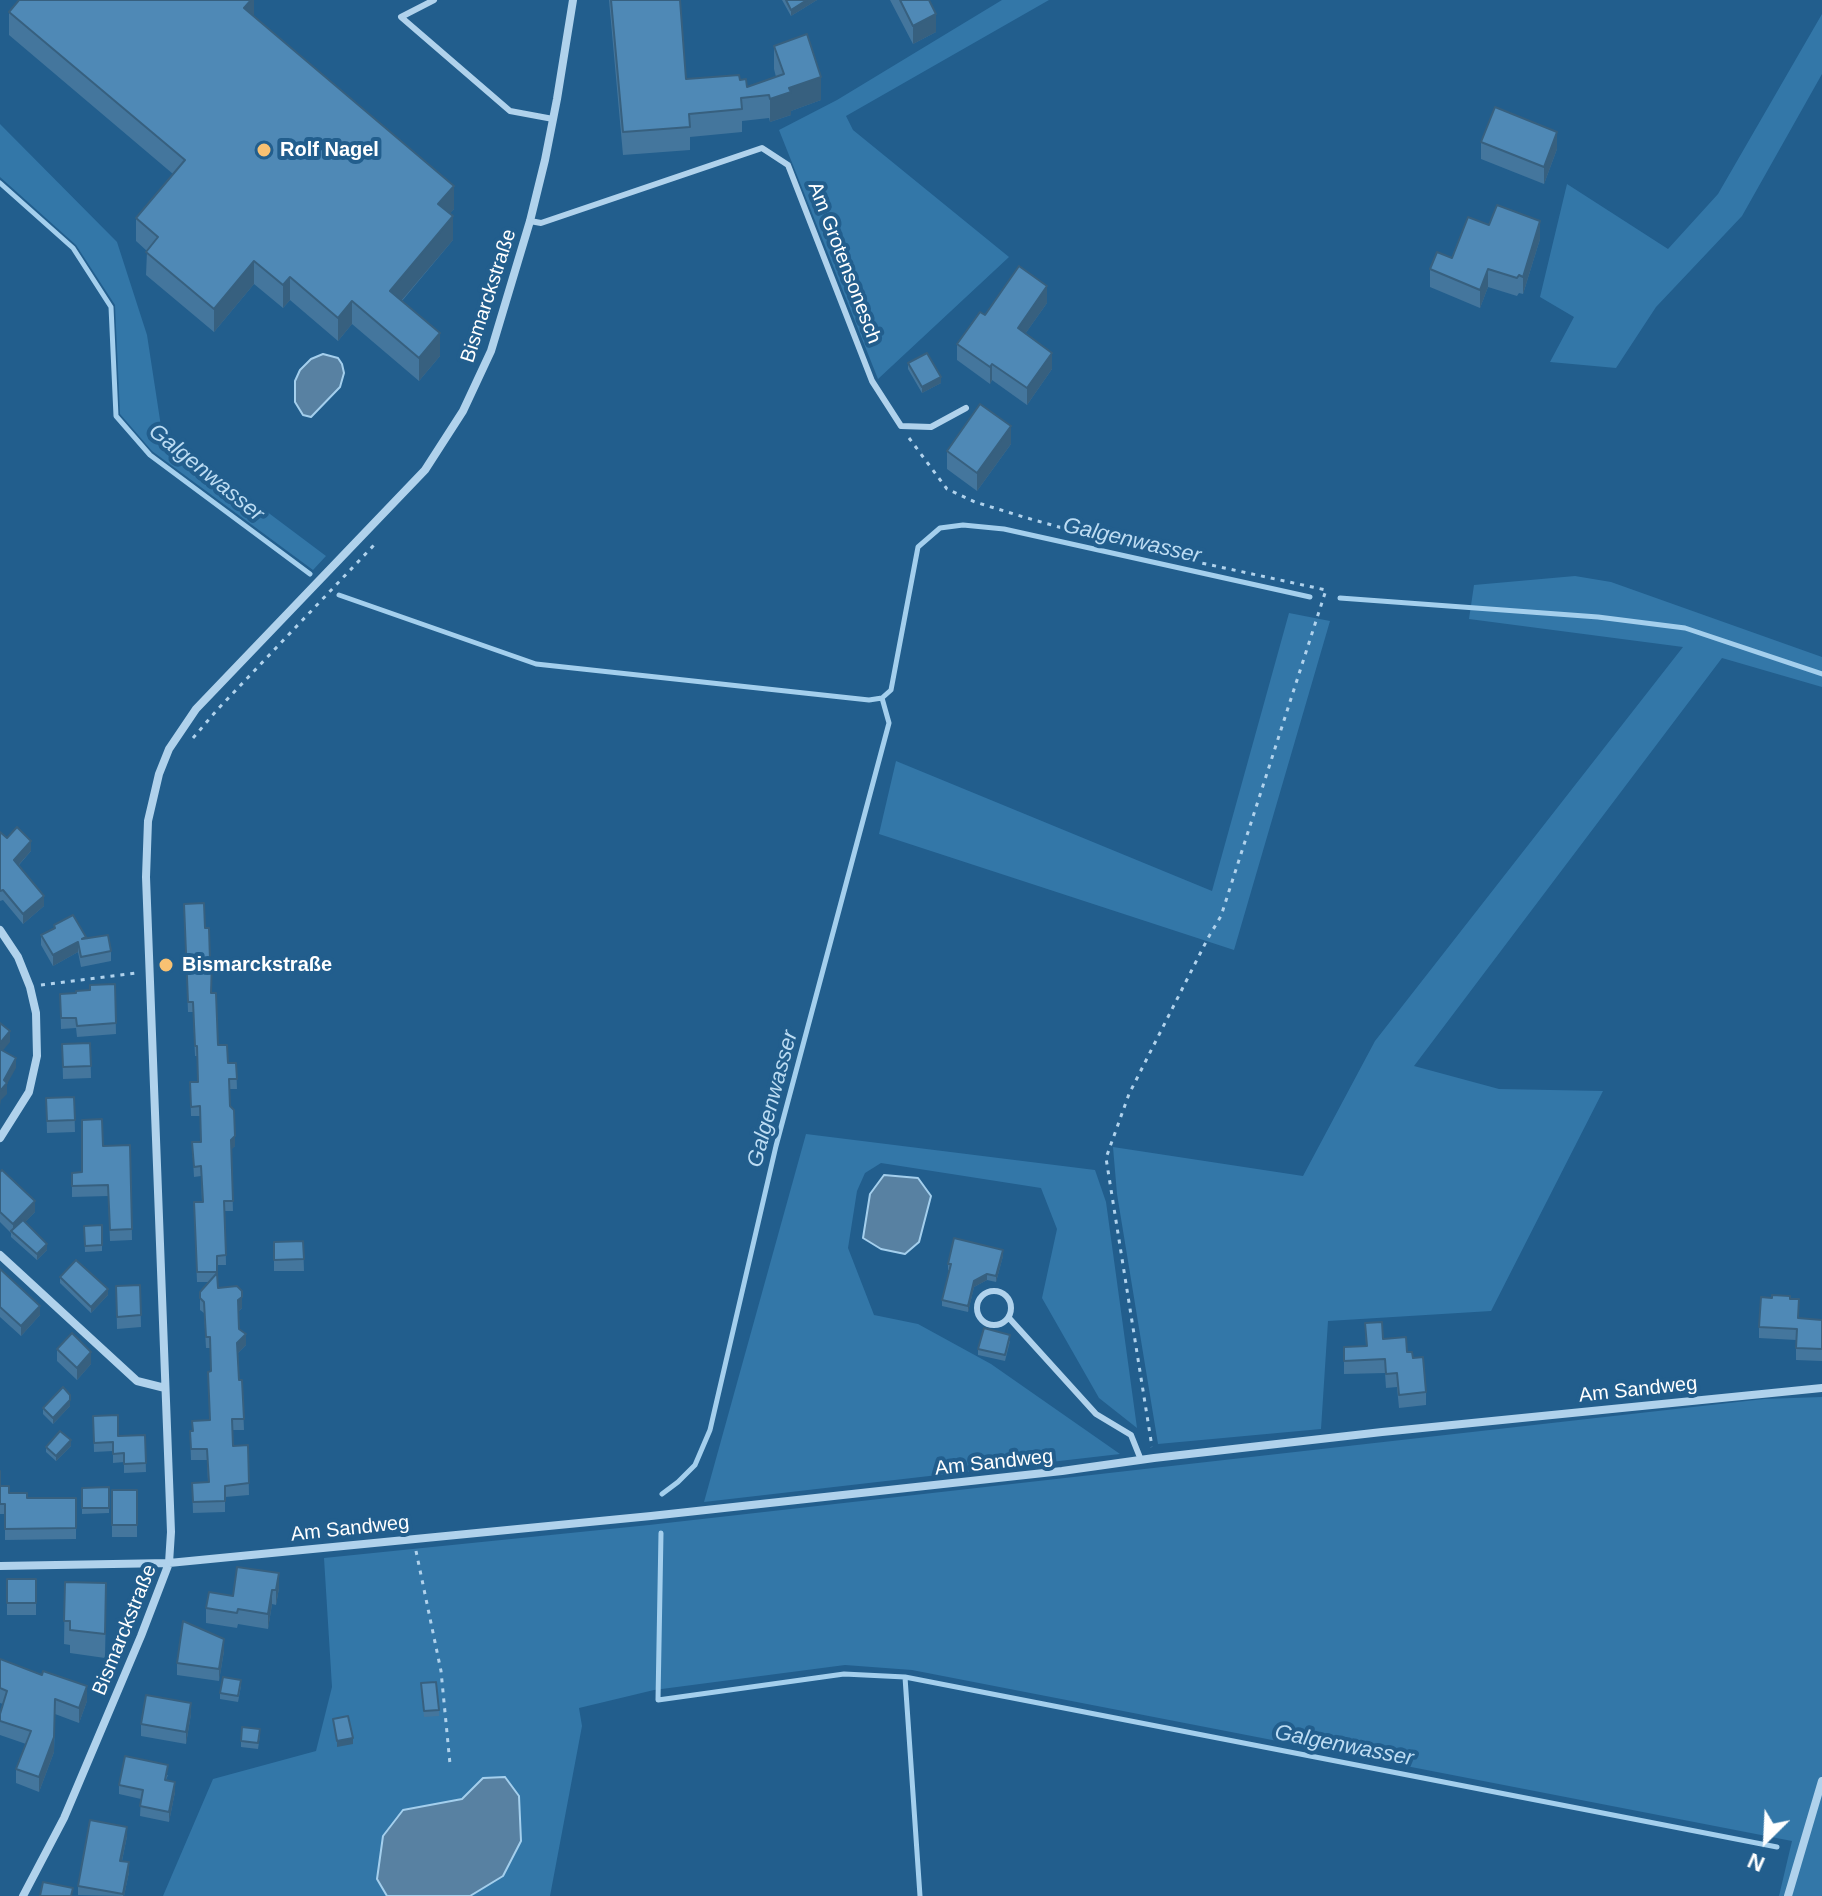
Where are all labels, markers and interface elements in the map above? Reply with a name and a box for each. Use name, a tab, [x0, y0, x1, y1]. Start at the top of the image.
place label: Rolf Nagel	[280, 138, 379, 162]
marker: Rolf Nagel	[255, 141, 273, 159]
street label: Am Grotensonesch	[802, 179, 886, 347]
street label: Bismarckstraße	[456, 226, 522, 366]
water label: Galgenwasser	[143, 418, 269, 528]
water label: Galgenwasser	[1061, 512, 1203, 570]
place label: Bismarckstraße	[182, 953, 332, 977]
marker: Bismarckstraße	[157, 956, 175, 974]
water label: Galgenwasser	[742, 1028, 804, 1170]
street label: Am Sandweg	[1578, 1372, 1698, 1408]
street label: Am Sandweg	[934, 1445, 1054, 1481]
street label: Am Sandweg	[290, 1511, 410, 1547]
street label: Bismarckstraße	[88, 1561, 162, 1699]
water label: Galgenwasser	[1272, 1720, 1416, 1772]
north arrow	[1726, 1800, 1806, 1880]
text: N	[1744, 1848, 1768, 1877]

